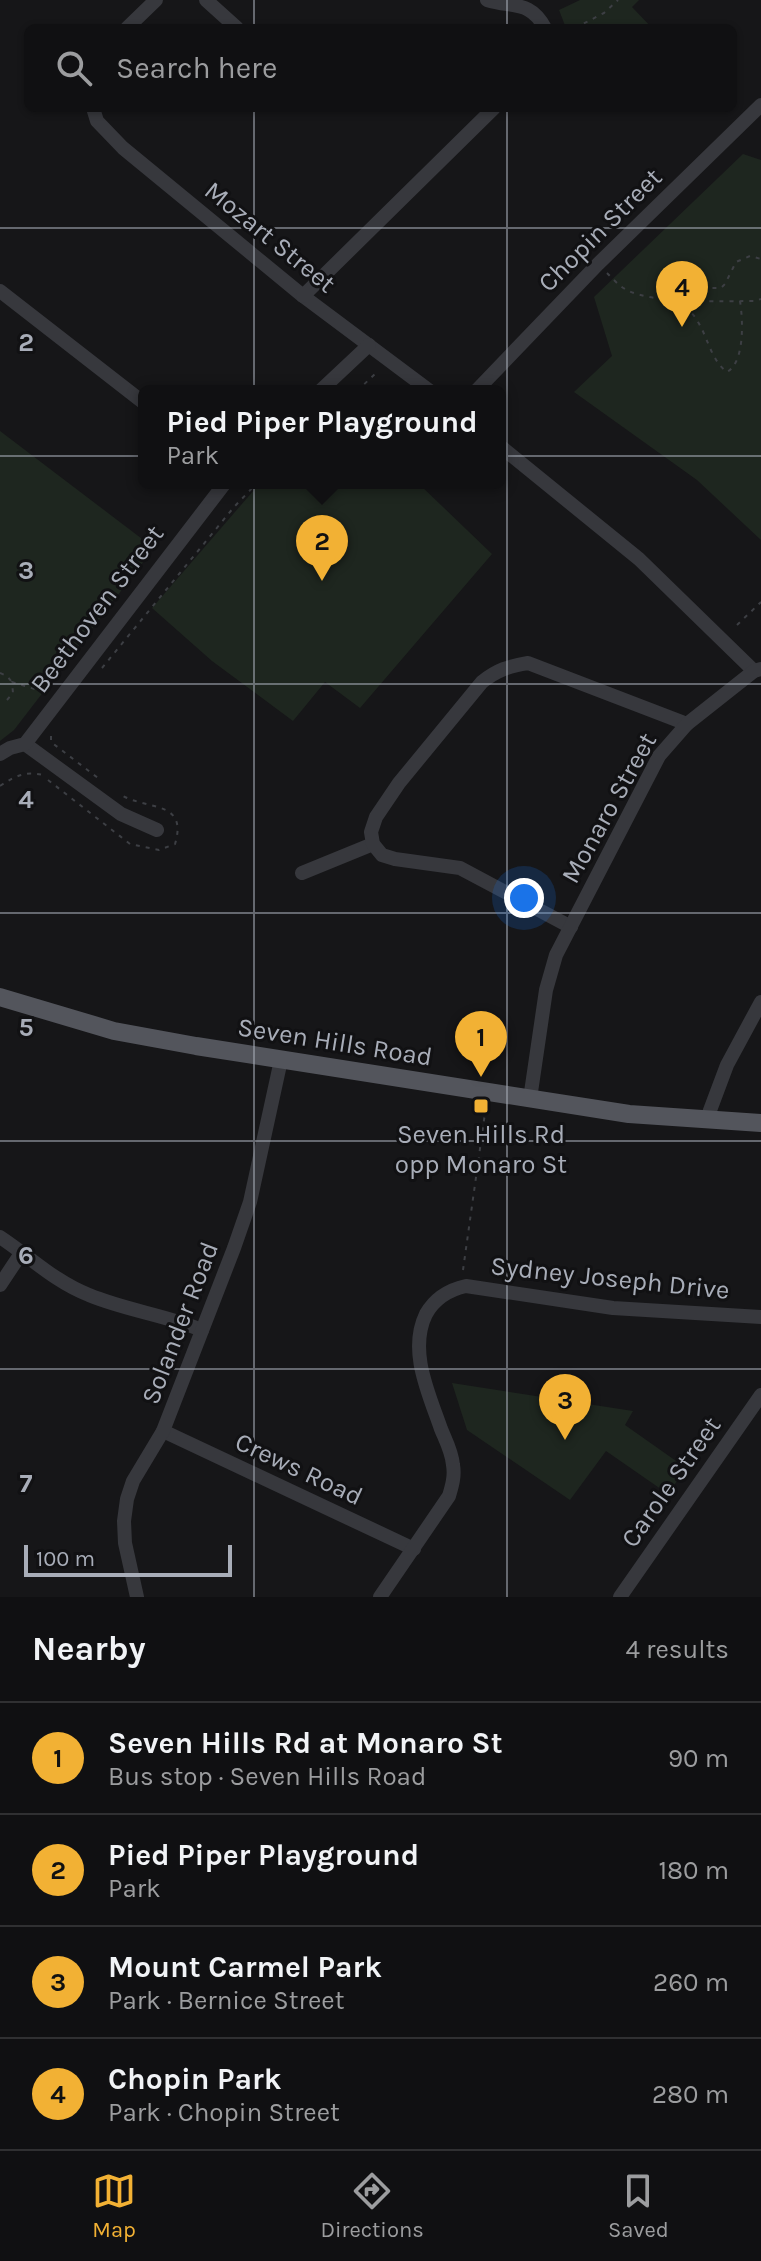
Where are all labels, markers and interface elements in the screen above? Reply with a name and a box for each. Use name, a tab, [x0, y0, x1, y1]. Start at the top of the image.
search box	[24, 24, 737, 112]
icon: search	[52, 46, 96, 90]
text: Search here	[116, 50, 277, 86]
street label: Chopin Street	[532, 162, 668, 298]
street label: Mozart Street	[198, 175, 342, 299]
pin: 4	[656, 261, 708, 327]
text: 2	[18, 327, 34, 358]
popup	[138, 385, 506, 489]
text: Pied Piper Playground	[166, 404, 478, 440]
text: Park	[166, 440, 219, 471]
pin: 2	[296, 515, 348, 581]
street label: Beethoven Street	[24, 519, 170, 699]
text: 3	[18, 555, 34, 586]
street label: Monaro Street	[555, 727, 663, 889]
text: 4	[18, 784, 34, 815]
your location	[504, 878, 544, 918]
street label: Seven Hills Road	[235, 1011, 435, 1073]
pin: 1	[455, 1011, 507, 1077]
text: 5	[18, 1012, 34, 1043]
marker: Seven Hills Rd opp Monaro St	[472, 1097, 490, 1115]
place label: Seven Hills Rd opp Monaro St	[395, 1119, 567, 1180]
street label: Solander Road	[135, 1237, 225, 1409]
text: 6	[18, 1240, 34, 1271]
street label: Sydney Joseph Drive	[489, 1250, 731, 1306]
pin: 3	[539, 1374, 591, 1440]
street label: Carole Street	[615, 1411, 727, 1553]
street label: Crews Road	[230, 1426, 368, 1512]
text: 7	[20, 1468, 33, 1499]
scale bar	[24, 1541, 232, 1577]
text: 100 m	[36, 1546, 95, 1572]
text: Nearby	[32, 1629, 146, 1669]
text: 4 results	[625, 1634, 729, 1665]
text: Seven Hills Rd at Monaro St	[108, 1725, 503, 1761]
text: 1	[53, 1743, 63, 1774]
text: 90 m	[668, 1743, 729, 1774]
text: Bus stop · Seven Hills Road	[108, 1761, 426, 1792]
text: Pied Piper Playground	[108, 1837, 419, 1873]
text: 2	[50, 1855, 66, 1886]
text: 180 m	[659, 1855, 729, 1886]
text: Park	[108, 1873, 161, 1904]
text: Mount Carmel Park	[108, 1949, 382, 1985]
text: 3	[50, 1967, 66, 1998]
text: 260 m	[653, 1967, 729, 1998]
text: Park · Bernice Street	[108, 1985, 344, 2016]
text: Chopin Park	[108, 2061, 282, 2097]
text: 4	[50, 2079, 66, 2110]
text: 280 m	[652, 2079, 729, 2110]
text: Park · Chopin Street	[108, 2097, 340, 2128]
tab: Map	[92, 2169, 136, 2243]
tab: Directions	[320, 2169, 424, 2243]
tab: Saved	[608, 2169, 669, 2243]

